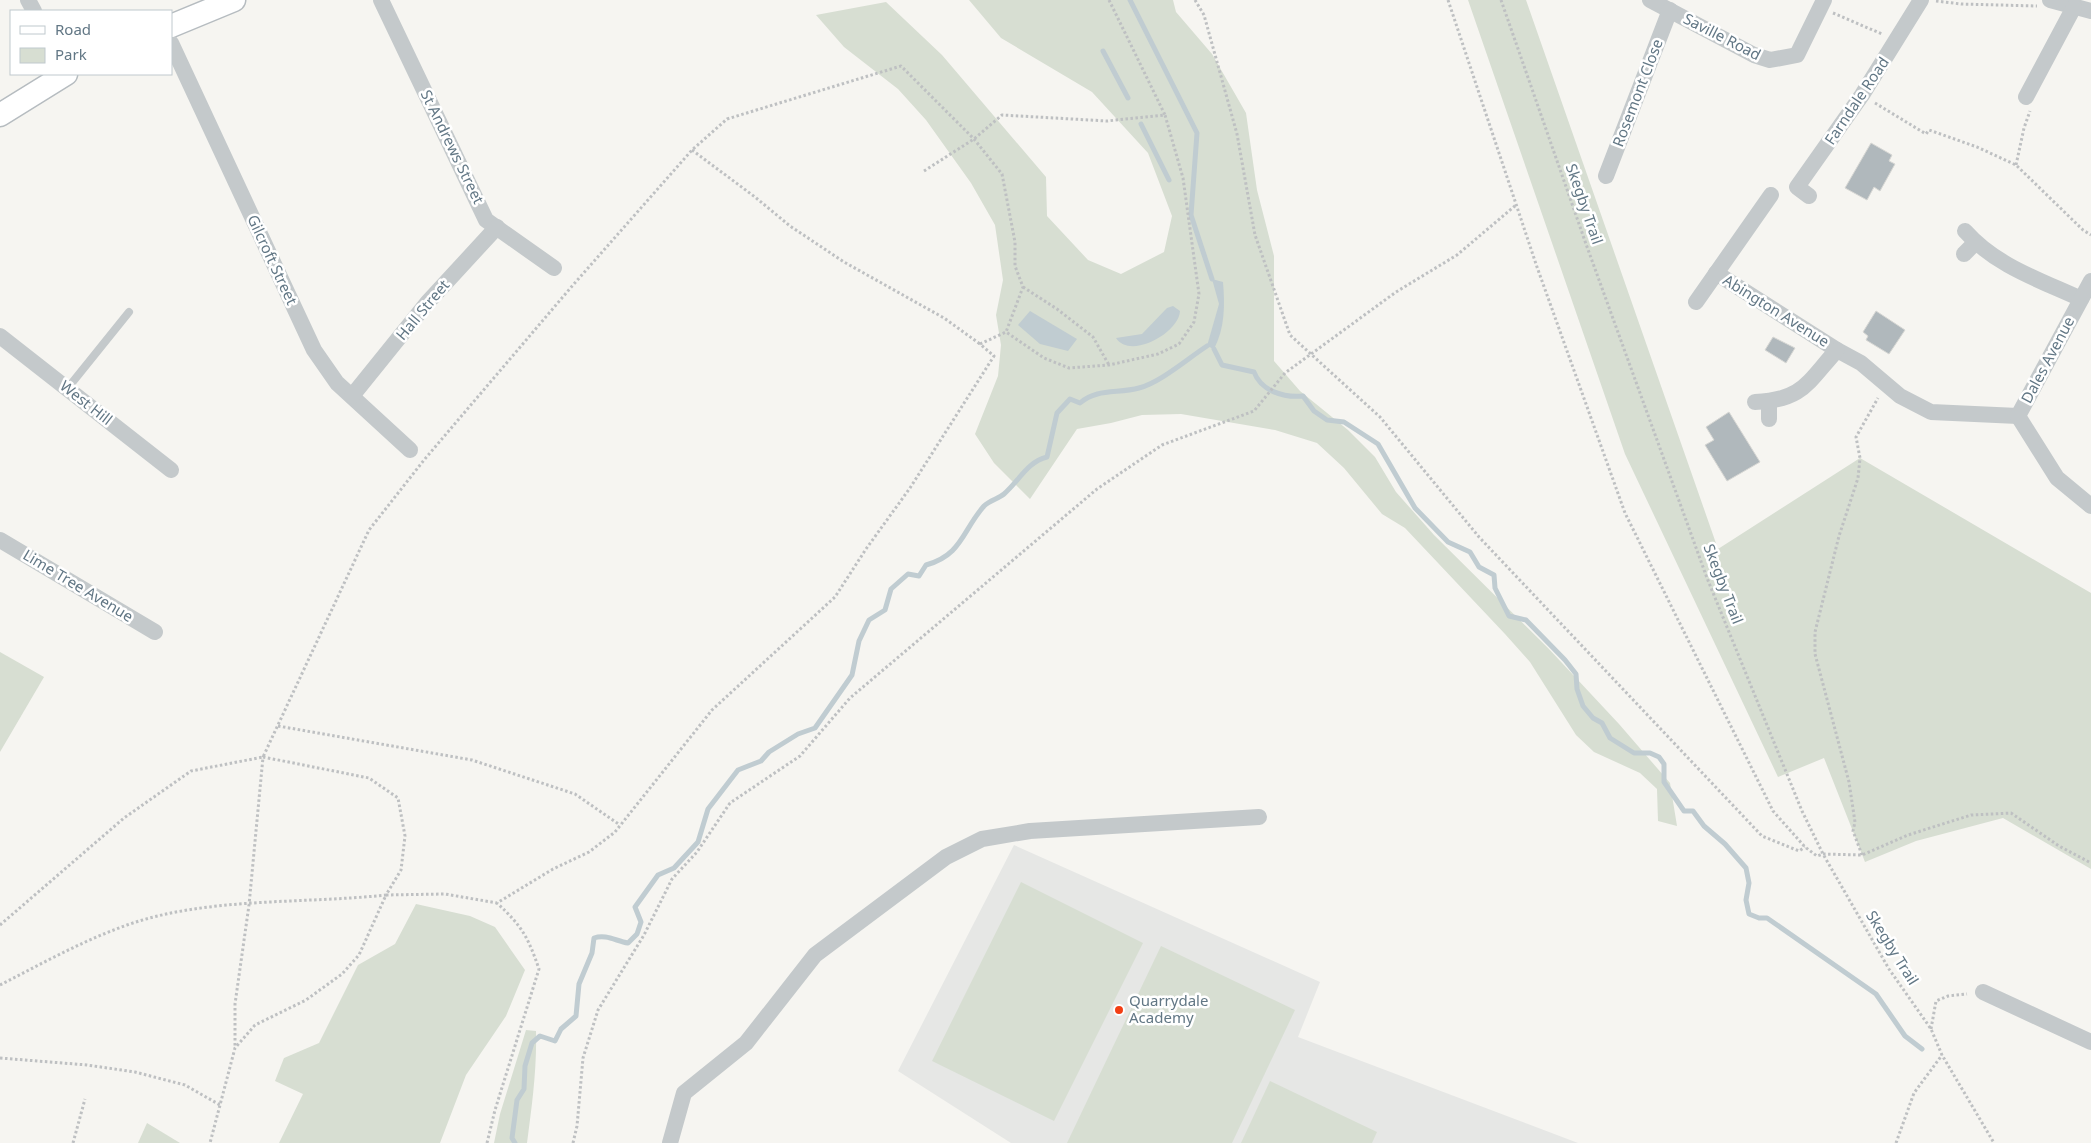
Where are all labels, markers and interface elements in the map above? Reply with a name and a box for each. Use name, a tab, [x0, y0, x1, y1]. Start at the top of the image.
street label: Saville Road	[1680, 8, 1765, 64]
legend	[10, 10, 172, 75]
text: Road	[55, 19, 91, 39]
street label: Rosemont Close	[1607, 36, 1667, 149]
text: Park	[55, 44, 87, 64]
street label: Farndale Road	[1819, 53, 1893, 148]
street label: St Andrews Street	[417, 86, 489, 207]
street label: Skegby Trail	[1562, 161, 1608, 247]
street label: Gilcroft Street	[243, 211, 303, 308]
street label: Abington Avenue	[1720, 269, 1833, 351]
street label: Hall Street	[391, 275, 454, 344]
street label: Dales Avenue	[2016, 313, 2078, 406]
street label: West Hill	[56, 375, 117, 429]
street label: Skegby Trail	[1700, 541, 1748, 626]
street label: Lime Tree Avenue	[20, 544, 137, 626]
street label: Skegby Trail	[1862, 907, 1924, 988]
place label: Quarrydale Academy	[1129, 990, 1208, 1027]
marker: Quarrydale Academy	[1113, 1004, 1125, 1016]

